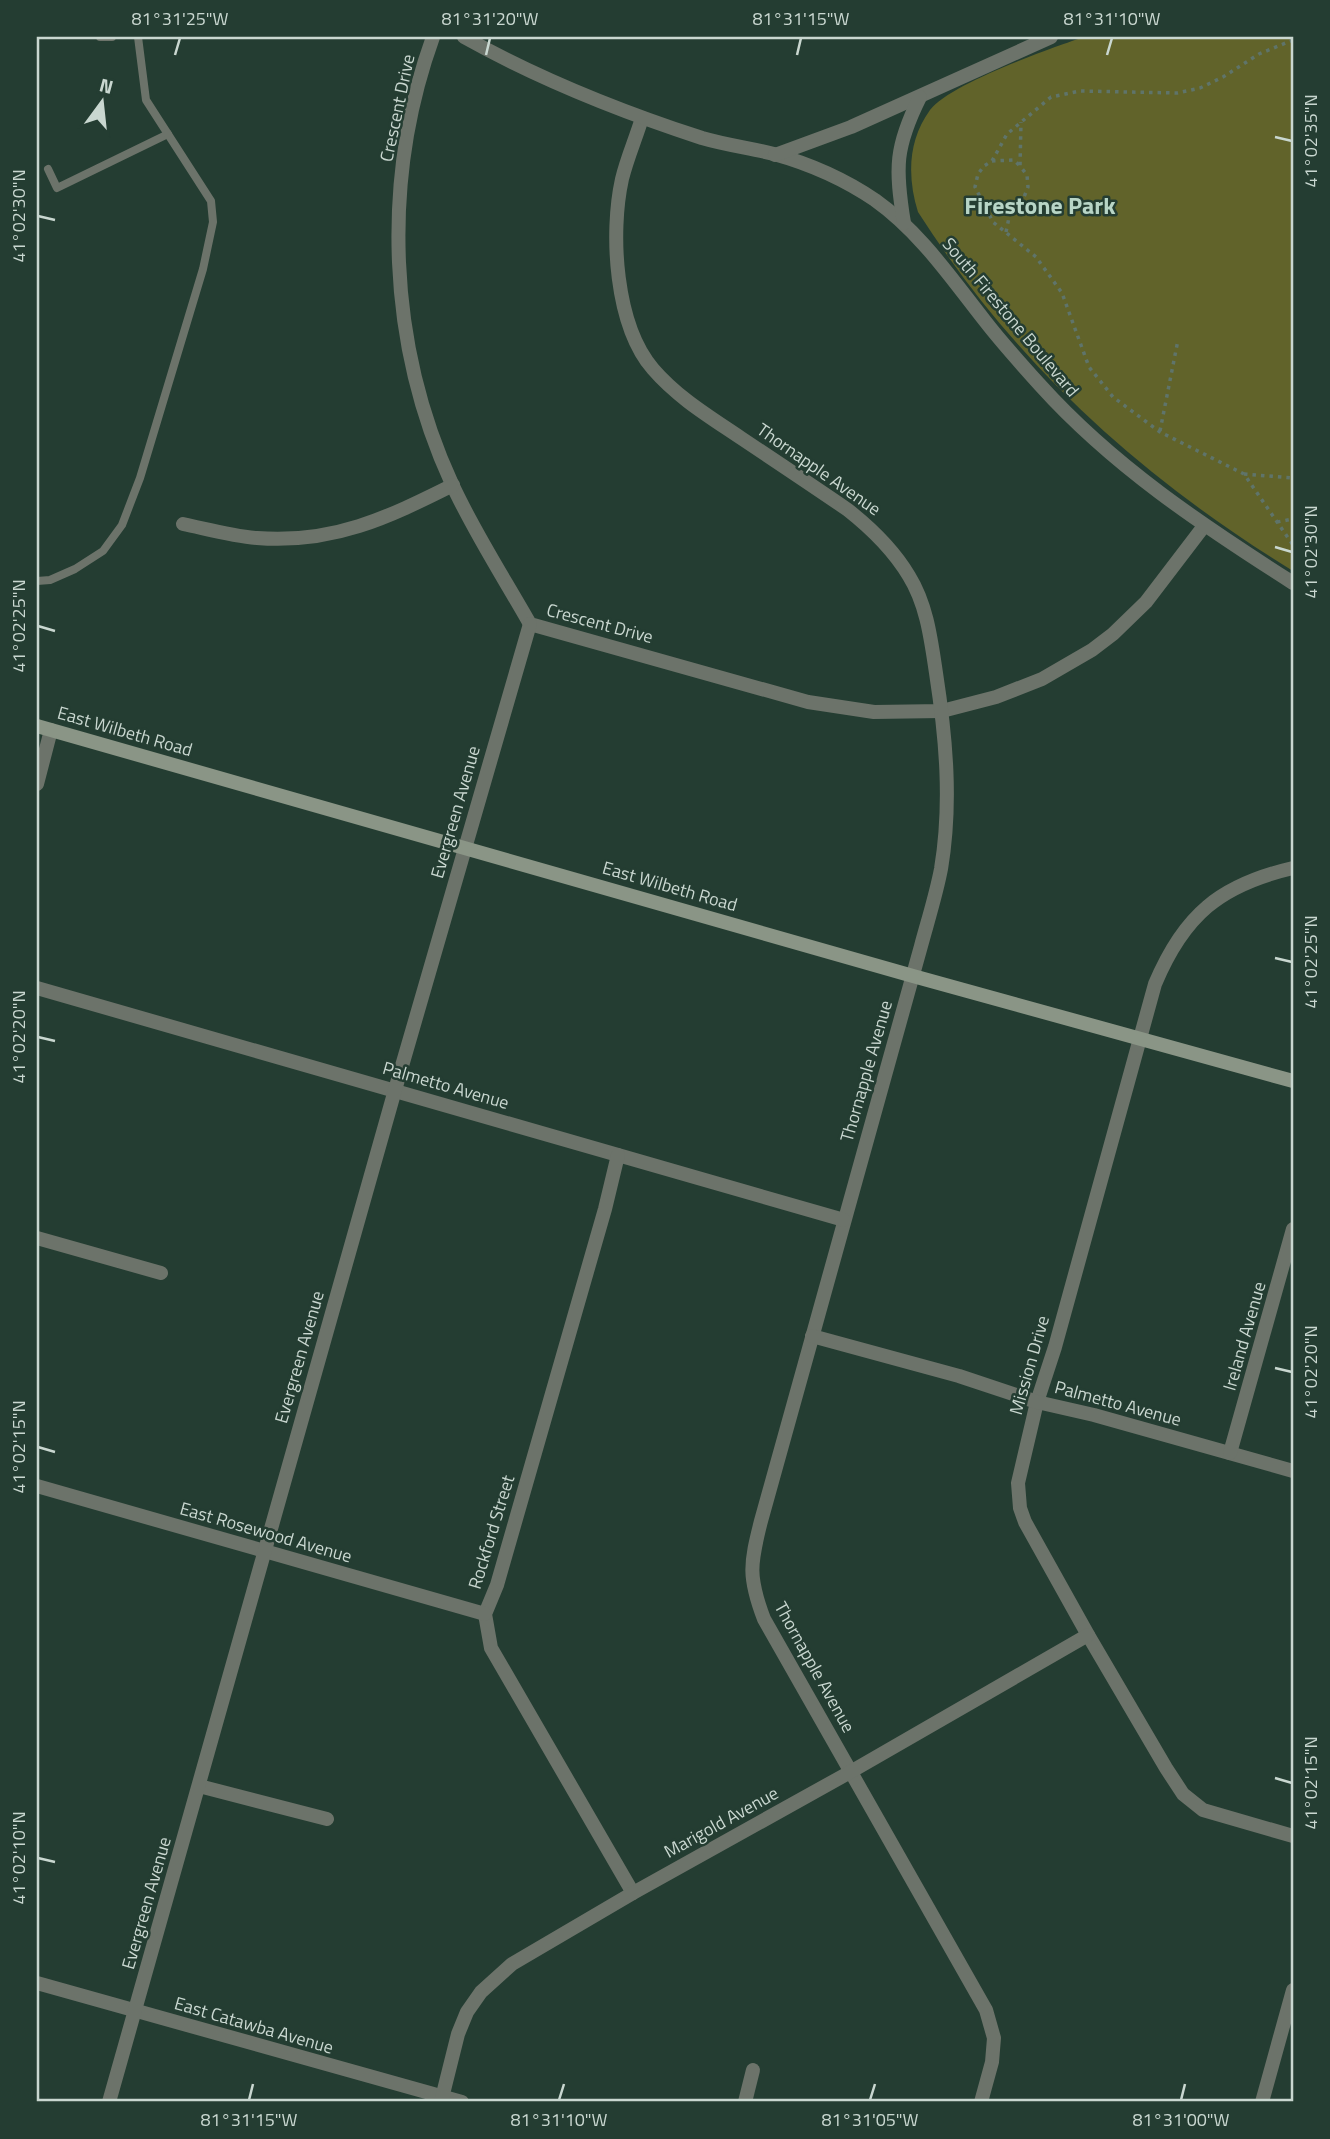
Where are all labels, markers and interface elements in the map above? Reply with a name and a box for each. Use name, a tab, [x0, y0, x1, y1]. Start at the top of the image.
text: 81°31'25"W	[132, 5, 229, 32]
text: 81°31'20"W	[442, 5, 539, 32]
text: 81°31'15"W	[753, 5, 850, 32]
text: 81°31'10"W	[1064, 5, 1161, 32]
street label: Crescent Drive	[372, 52, 422, 164]
north arrow	[66, 66, 136, 136]
text: N	[96, 69, 117, 101]
text: 41°02'35"N	[1297, 94, 1324, 188]
text: 41°02'30"N	[5, 169, 32, 263]
district label: Firestone Park	[964, 187, 1116, 223]
street label: South Firestone Boulevard	[936, 232, 1086, 402]
street label: Thornapple Avenue	[751, 416, 887, 522]
text: 41°02'30"N	[1297, 505, 1324, 599]
text: 41°02'25"N	[5, 579, 32, 673]
street label: Crescent Drive	[544, 596, 656, 650]
street label: East Wilbeth Road	[54, 699, 196, 763]
street label: Evergreen Avenue	[423, 743, 487, 881]
street label: East Wilbeth Road	[599, 854, 741, 918]
text: 41°02'25"N	[1297, 915, 1324, 1009]
text: 41°02'20"N	[5, 990, 32, 1084]
street label: Thornapple Avenue	[833, 997, 899, 1145]
street label: Palmetto Avenue	[380, 1054, 512, 1116]
street label: Ireland Avenue	[1216, 1278, 1272, 1394]
street label: Evergreen Avenue	[267, 1288, 331, 1426]
street label: Mission Drive	[1002, 1312, 1056, 1418]
text: 41°02'20"N	[1297, 1325, 1324, 1419]
street label: Palmetto Avenue	[1052, 1373, 1184, 1433]
text: 41°02'15"N	[5, 1400, 32, 1494]
street label: Rockford Street	[461, 1471, 521, 1592]
street label: East Rosewood Avenue	[177, 1495, 355, 1569]
street label: Thornapple Avenue	[768, 1597, 862, 1737]
text: 41°02'15"N	[1297, 1736, 1324, 1830]
street label: Marigold Avenue	[659, 1779, 783, 1865]
text: 41°02'10"N	[5, 1811, 32, 1905]
street label: Evergreen Avenue	[114, 1834, 178, 1972]
street label: East Catawba Avenue	[171, 1989, 337, 2061]
text: 81°31'15"W	[201, 2106, 298, 2133]
text: 81°31'10"W	[511, 2106, 608, 2133]
text: 81°31'05"W	[822, 2106, 919, 2133]
text: 81°31'00"W	[1133, 2106, 1230, 2133]

